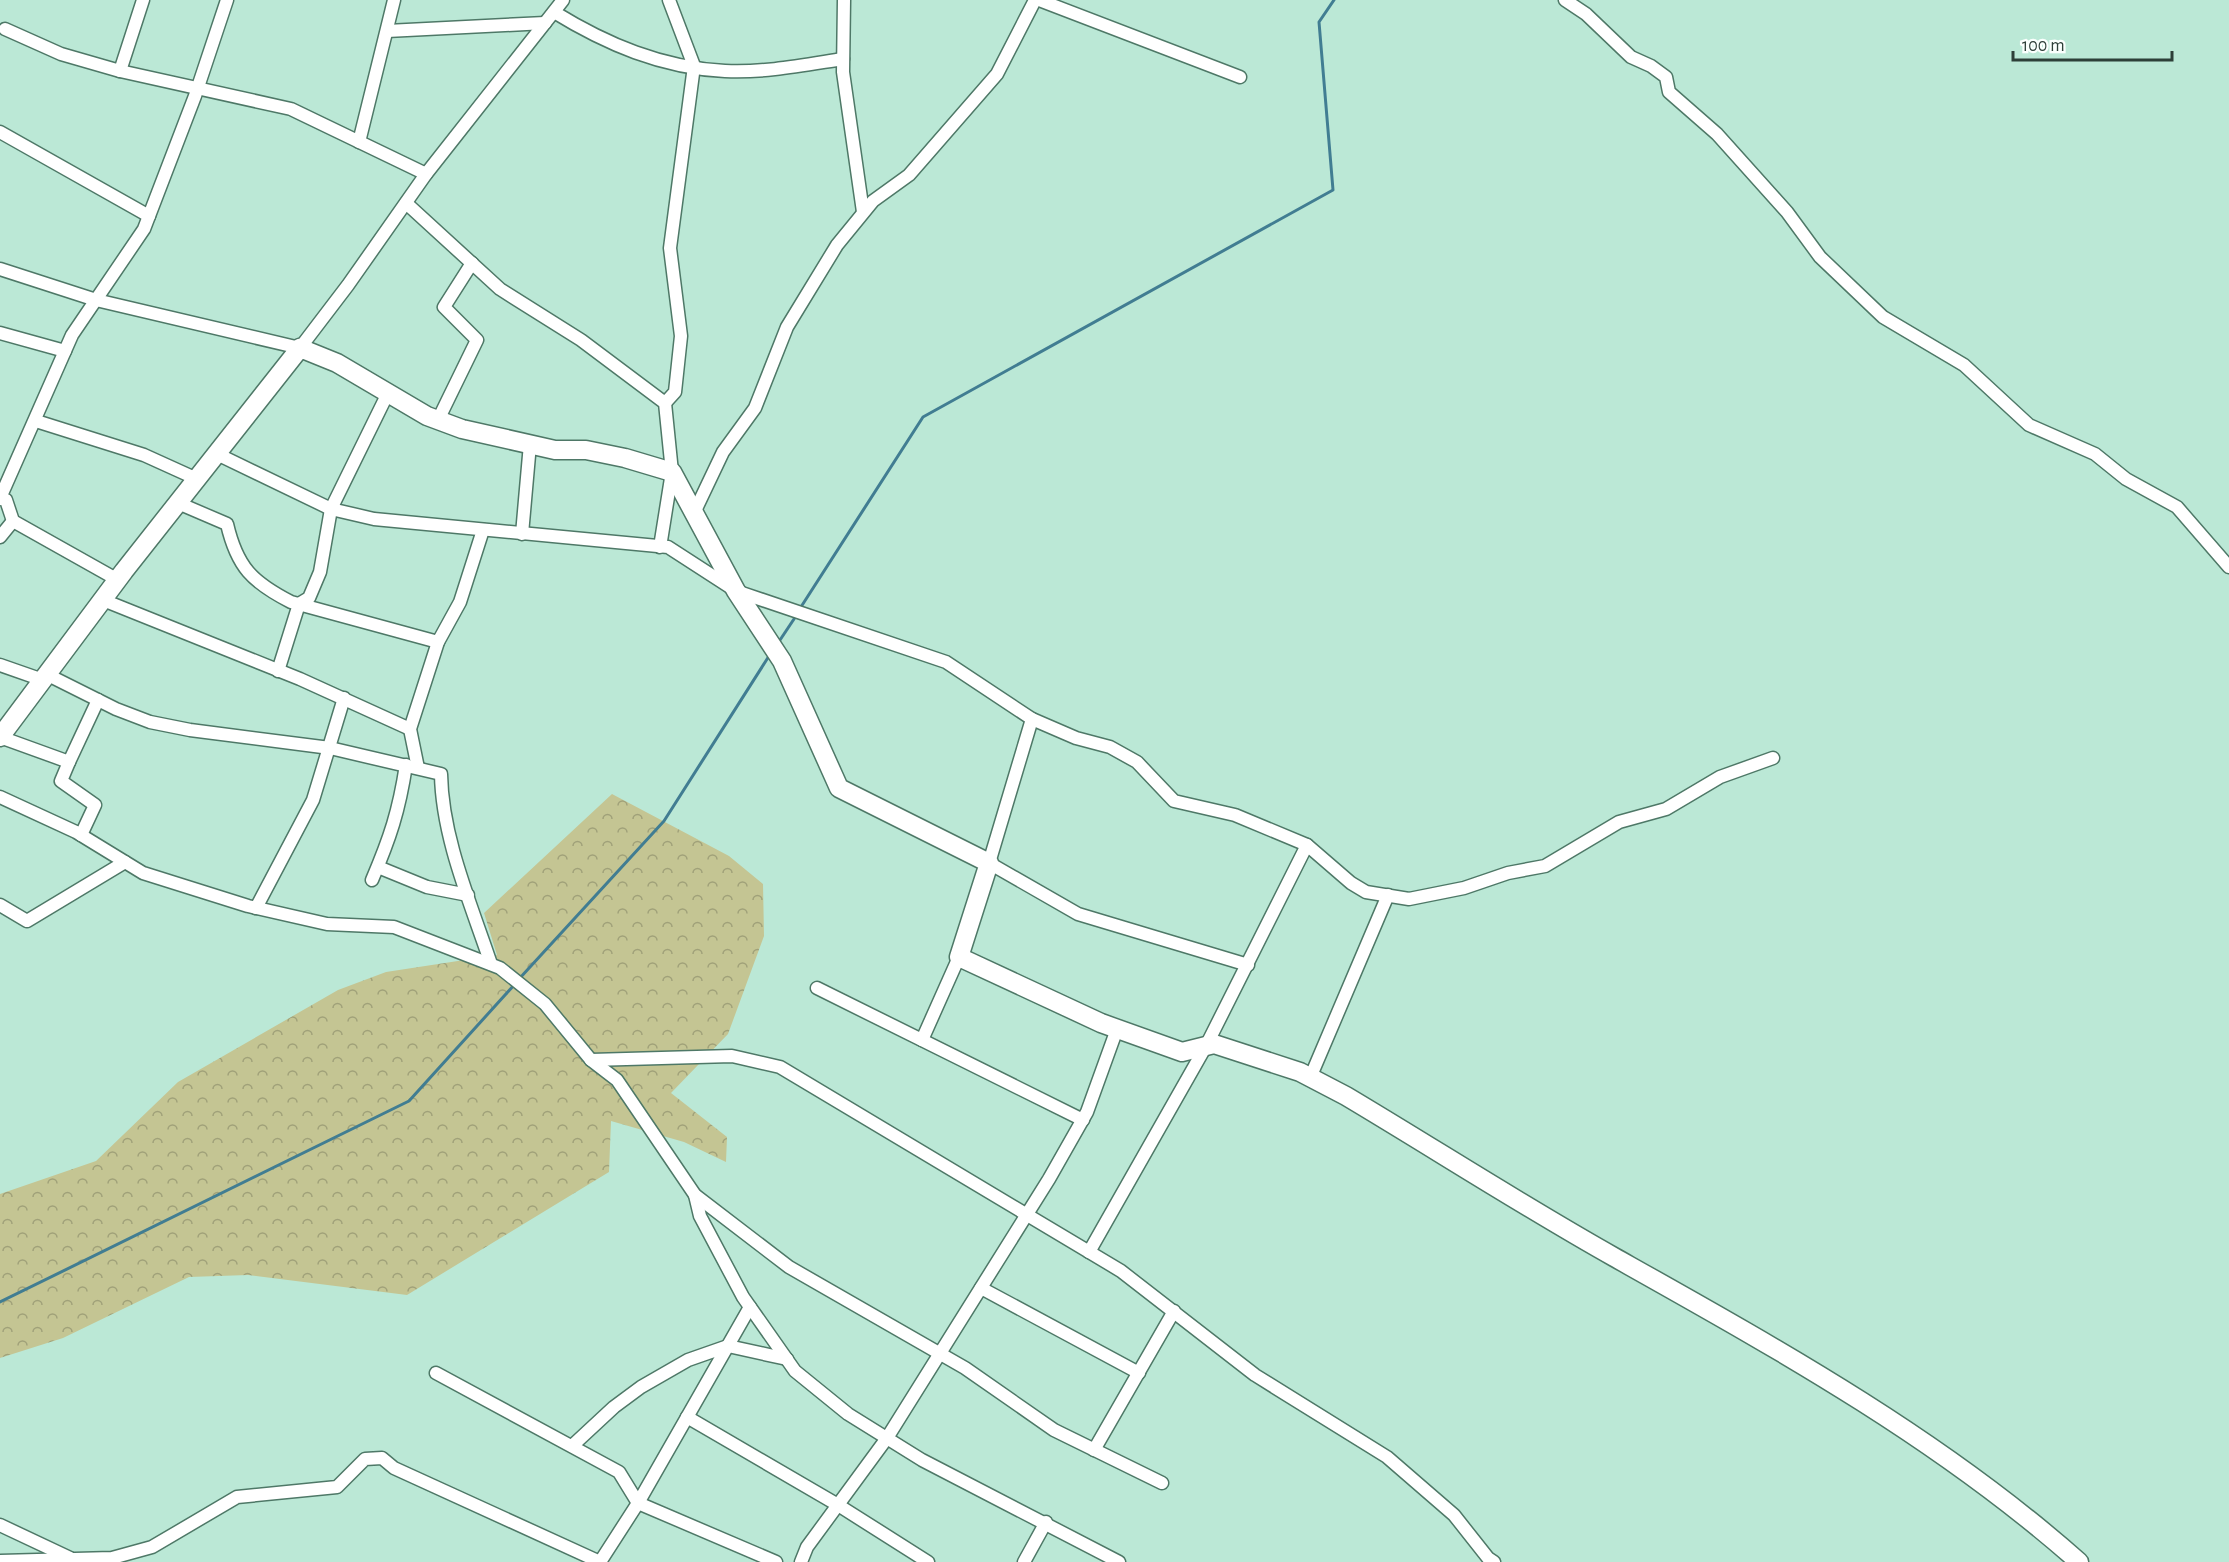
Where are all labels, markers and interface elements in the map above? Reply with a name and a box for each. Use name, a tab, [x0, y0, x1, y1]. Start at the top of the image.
scale bar	[2013, 24, 2172, 62]
text: 100 m	[2022, 37, 2065, 55]

